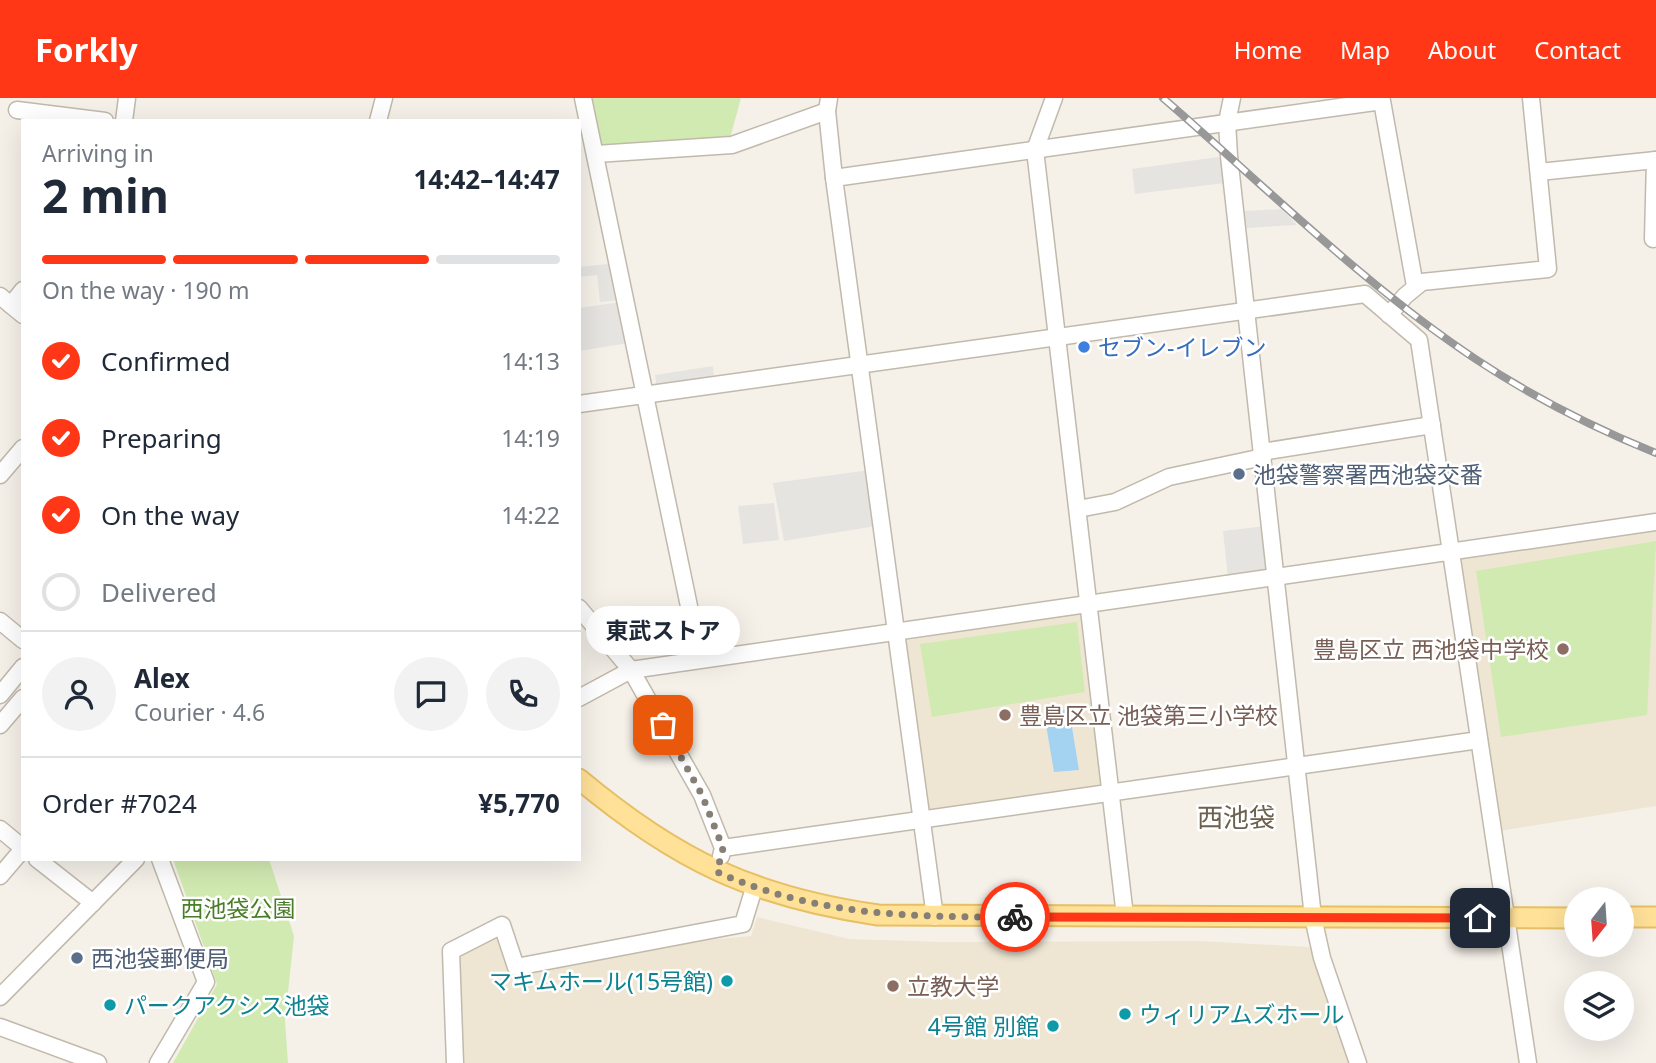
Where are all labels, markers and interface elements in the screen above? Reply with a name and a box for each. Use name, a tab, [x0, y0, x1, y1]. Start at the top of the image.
text: Forkly	[35, 27, 138, 72]
text: Home	[1234, 33, 1302, 66]
text: Map	[1340, 33, 1390, 66]
text: About	[1428, 33, 1496, 66]
text: Contact	[1534, 33, 1621, 66]
text: Arriving in	[42, 137, 154, 169]
text: 14:42–14:47	[413, 161, 560, 197]
text: 2 min	[42, 164, 169, 226]
text: On the way · 190 m	[42, 274, 249, 306]
place label: セブン-イレブン	[1098, 331, 1266, 363]
marker: セブン-イレブン	[1076, 339, 1092, 355]
icon: check	[42, 342, 80, 380]
text: Confirmed	[101, 343, 231, 379]
text: 14:13	[501, 345, 560, 377]
icon: check	[42, 419, 80, 457]
text: Preparing	[101, 420, 222, 456]
text: 14:19	[501, 422, 560, 454]
place label: 池袋警察署西池袋交番	[1253, 458, 1483, 490]
marker: 池袋警察署西池袋交番	[1231, 466, 1247, 482]
icon: check	[42, 496, 80, 534]
text: On the way	[101, 497, 239, 533]
text: 14:22	[501, 499, 560, 531]
text: Delivered	[101, 574, 217, 610]
callout: 東武ストア	[586, 606, 740, 655]
text: 東武ストア	[606, 614, 721, 646]
place label: 豊島区立 西池袋中学校	[1313, 633, 1549, 665]
marker: 豊島区立 西池袋中学校	[1555, 641, 1571, 657]
button: person	[42, 657, 116, 731]
button: chat	[394, 657, 468, 731]
button: phone	[486, 657, 560, 731]
text: Alex	[134, 660, 190, 696]
pin	[633, 695, 693, 755]
text: Courier · 4.6	[134, 696, 265, 728]
place label: 豊島区立 池袋第三小学校	[1019, 699, 1278, 731]
icon: bag	[644, 706, 682, 744]
marker: 豊島区立 池袋第三小学校	[997, 707, 1013, 723]
text: Order #7024	[42, 785, 197, 821]
text: ¥5,770	[478, 785, 560, 821]
district label: 西池袋	[1197, 799, 1275, 835]
courier	[980, 882, 1050, 952]
north arrow	[1564, 887, 1634, 957]
map controls	[1564, 887, 1634, 1041]
pin	[1450, 888, 1510, 948]
park label: 西池袋公園	[181, 892, 296, 924]
icon: bike	[996, 898, 1034, 936]
icon: home	[1461, 899, 1499, 937]
place label: 西池袋郵便局	[91, 942, 229, 974]
marker: 西池袋郵便局	[69, 950, 85, 966]
place label: マキムホール(15号館)	[489, 965, 713, 997]
place label: 立教大学	[907, 970, 999, 1002]
button: layers	[1564, 971, 1634, 1041]
marker: マキムホール(15号館)	[719, 973, 735, 989]
marker: 立教大学	[885, 978, 901, 994]
place label: パークアクシス池袋	[124, 989, 330, 1021]
marker: パークアクシス池袋	[102, 997, 118, 1013]
place label: ウィリアムズホール	[1139, 998, 1344, 1030]
marker: ウィリアムズホール	[1117, 1006, 1133, 1022]
place label: 4号館 別館	[928, 1010, 1039, 1042]
marker: 4号館 別館	[1045, 1018, 1061, 1034]

